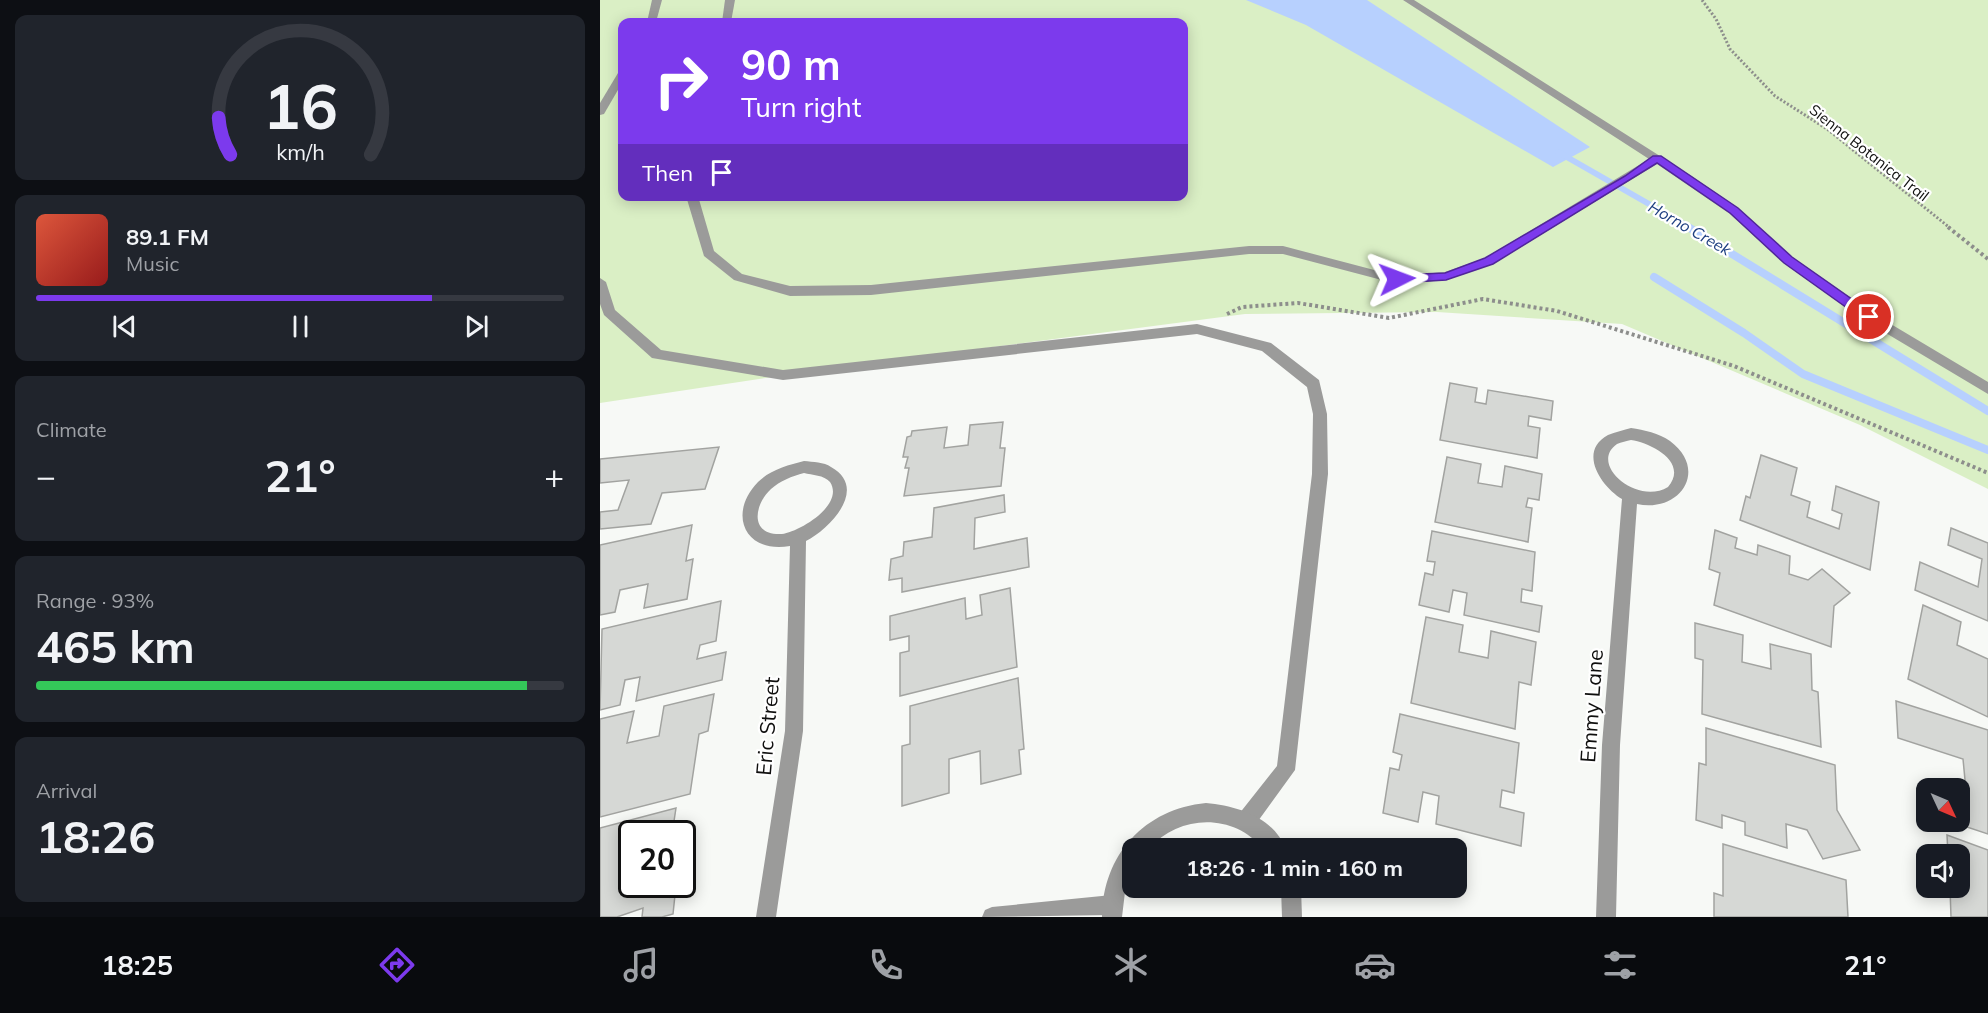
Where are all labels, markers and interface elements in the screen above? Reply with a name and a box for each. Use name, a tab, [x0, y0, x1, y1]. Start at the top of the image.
text: 90 m	[741, 38, 841, 91]
icon: right	[642, 42, 720, 120]
text: 16	[263, 66, 337, 145]
text: Turn right	[741, 90, 861, 124]
street label: Sienna Botanica Trail	[1806, 100, 1933, 205]
text: km/h	[276, 138, 324, 165]
icon: arrive	[705, 156, 738, 189]
text: Then	[642, 159, 693, 187]
water label: Horno Creek	[1645, 196, 1736, 260]
text: 89.1 FM	[126, 223, 209, 251]
position arrow	[1365, 247, 1429, 311]
text: Music	[126, 251, 179, 276]
pin	[1843, 291, 1894, 342]
icon: arrive	[1852, 300, 1885, 333]
icon: previous	[108, 310, 141, 343]
icon: pause	[284, 310, 317, 343]
icon: next	[460, 310, 493, 343]
text: Climate	[36, 417, 107, 442]
text: 21°	[264, 447, 336, 503]
text: −	[36, 455, 56, 496]
text: +	[544, 455, 564, 496]
text: Range · 93%	[36, 588, 154, 613]
text: 465 km	[36, 618, 195, 674]
street label: Emmy Lane	[1574, 648, 1608, 763]
street label: Eric Street	[750, 676, 784, 776]
text: Arrival	[36, 778, 97, 803]
north arrow	[1916, 778, 1970, 832]
map controls	[1916, 778, 1970, 898]
text: 18:26	[36, 808, 155, 864]
speed limit sign: 20	[618, 820, 696, 898]
button: sound	[1916, 844, 1970, 898]
text: 18:26 · 1 min · 160 m	[1186, 854, 1403, 882]
icon: directions	[376, 944, 418, 986]
icon: music	[620, 944, 662, 986]
icon: phone	[865, 944, 907, 986]
icon: climate	[1110, 944, 1152, 986]
icon: car	[1354, 944, 1396, 986]
icon: filters	[1599, 944, 1641, 986]
text: 18:25	[101, 948, 173, 982]
text: 21°	[1844, 948, 1887, 982]

